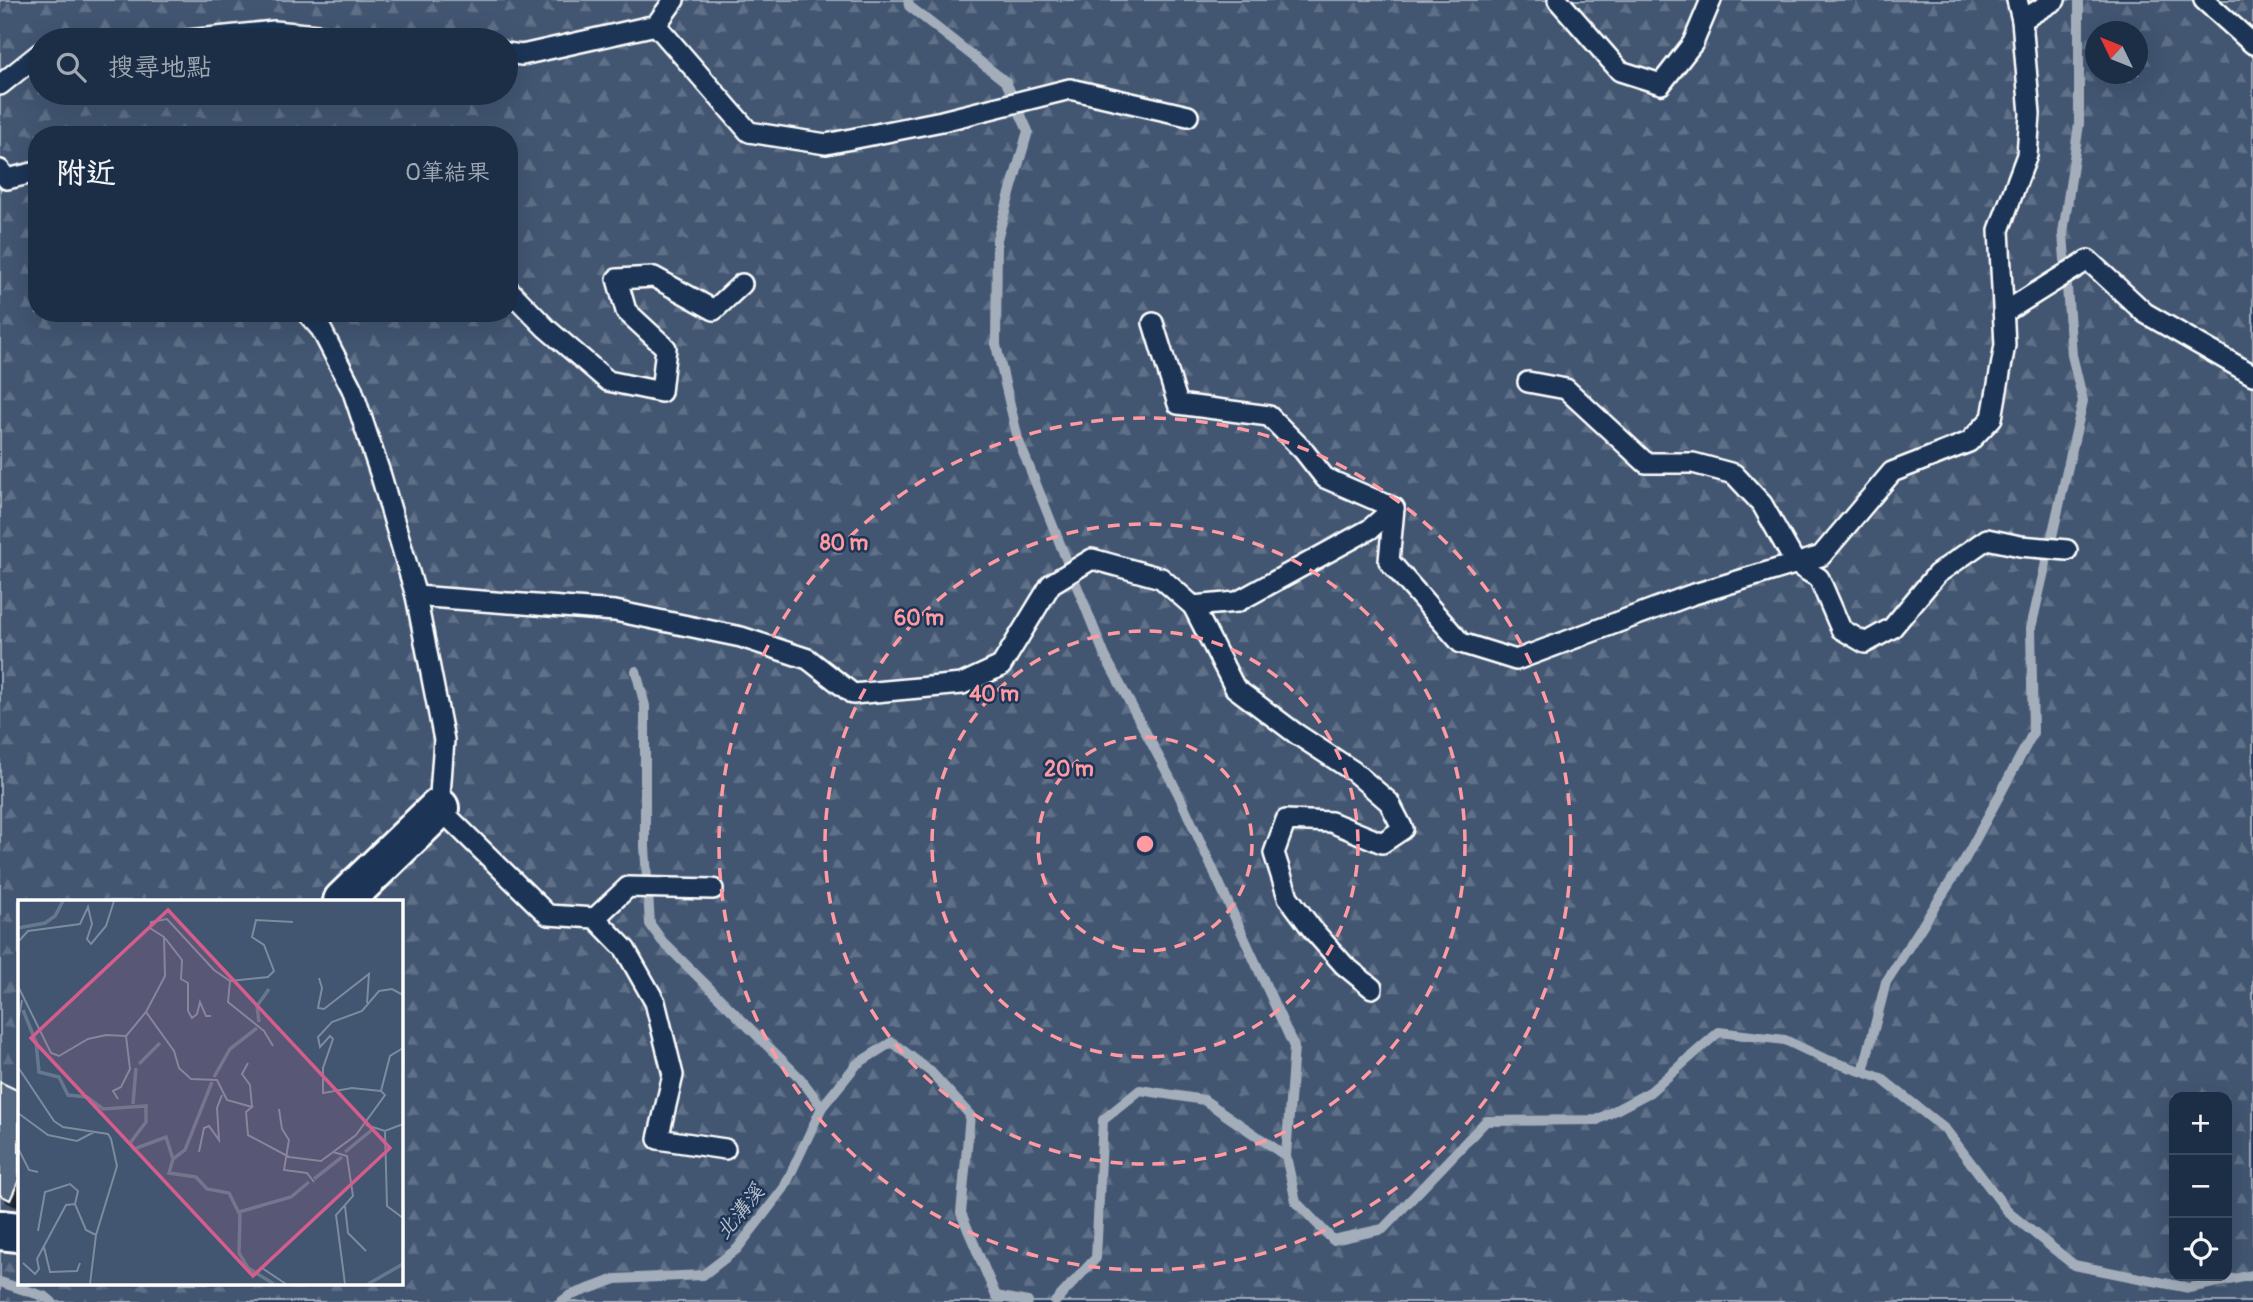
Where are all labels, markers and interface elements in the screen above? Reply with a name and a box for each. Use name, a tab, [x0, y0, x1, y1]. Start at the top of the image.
north arrow	[2085, 21, 2148, 84]
search box	[28, 28, 518, 105]
icon: search	[52, 48, 90, 86]
text: 搜尋地點	[108, 52, 212, 84]
text: 附近	[56, 155, 116, 192]
text: 0筆結果	[405, 158, 490, 187]
text: 80 m	[820, 530, 868, 557]
text: 60 m	[894, 605, 944, 632]
text: 40 m	[969, 681, 1019, 708]
text: 20 m	[1044, 756, 1094, 783]
centre of rings	[1133, 832, 1157, 856]
inset map	[18, 900, 402, 1284]
map controls	[2169, 1092, 2232, 1281]
button: +	[2169, 1092, 2232, 1155]
button: −	[2169, 1155, 2232, 1218]
water label: 北溝溪	[710, 1178, 771, 1245]
button: locate	[2169, 1218, 2232, 1281]

